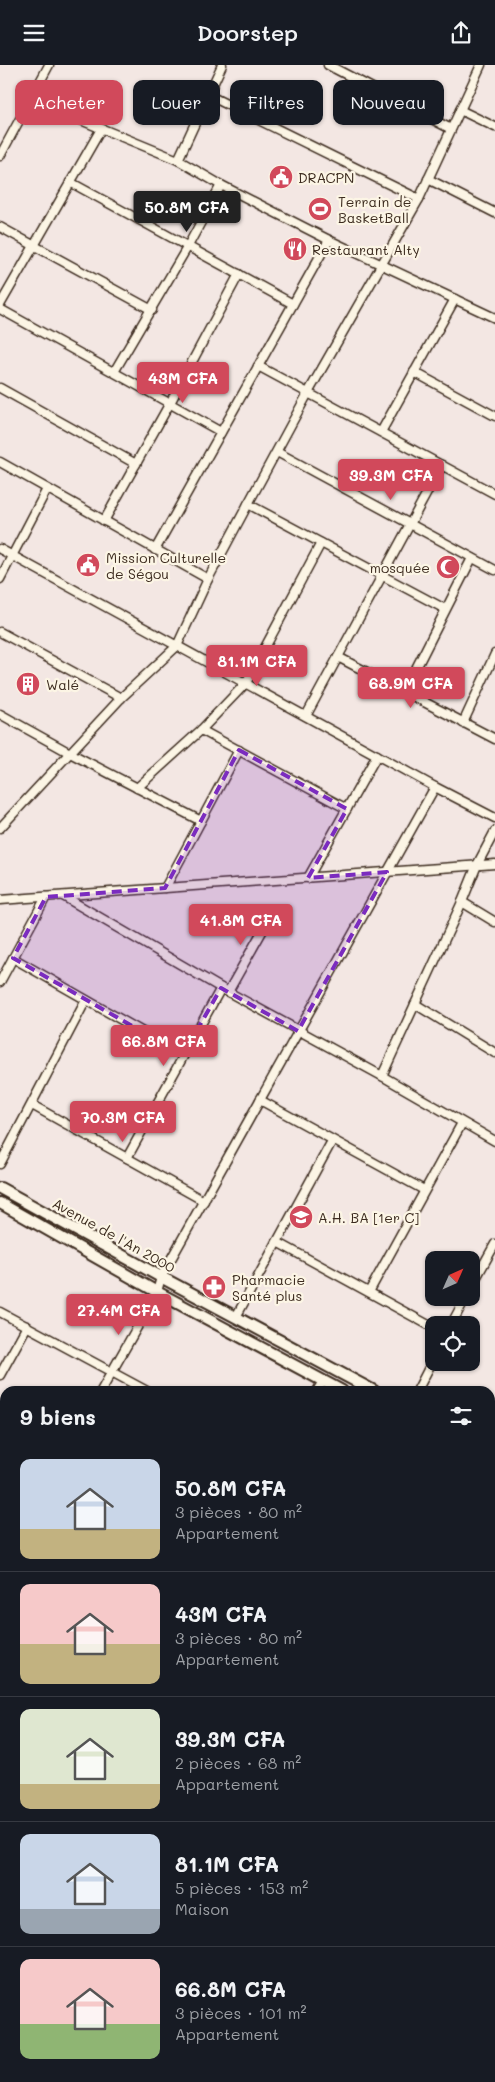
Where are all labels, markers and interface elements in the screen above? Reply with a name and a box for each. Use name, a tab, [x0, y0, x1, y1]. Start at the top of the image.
text: Doorstep	[197, 18, 298, 47]
icon: menu	[20, 19, 48, 47]
icon: share	[447, 19, 475, 47]
chip: Acheter	[15, 80, 123, 125]
chip: Louer	[133, 80, 220, 125]
chip: Filtres	[230, 80, 323, 125]
chip: Nouveau	[333, 80, 444, 125]
public building icon: DRACPN	[268, 164, 294, 190]
place label: DRACPN	[298, 168, 354, 187]
pin: 50.8M CFA	[130, 191, 244, 233]
place label: Terrain de BasketBall	[338, 192, 411, 227]
text: 50.8M CFA	[145, 196, 229, 217]
sports icon: Terrain de BasketBall	[307, 196, 333, 222]
restaurant icon: Restaurant Alty	[282, 236, 308, 262]
place label: Restaurant Alty	[312, 240, 420, 259]
pin: 43M CFA	[137, 361, 229, 404]
text: 43M CFA	[148, 367, 218, 388]
pin: 39.3M CFA	[334, 459, 448, 501]
text: 39.3M CFA	[349, 464, 433, 485]
place label: Mission Culturelle de Ségou	[106, 548, 226, 583]
public building icon: Mission Culturelle de Ségou	[75, 552, 101, 578]
mosque icon: mosquée	[435, 554, 461, 580]
place label: mosquée	[370, 558, 430, 577]
pin: 81.1M CFA	[200, 645, 314, 687]
text: 81.1M CFA	[217, 650, 297, 671]
pin: 68.9M CFA	[354, 667, 468, 709]
building icon: Walé	[15, 671, 41, 697]
text: 68.9M CFA	[369, 672, 453, 693]
place label: Walé	[46, 675, 79, 694]
pin: 41.8M CFA	[184, 903, 298, 946]
text: 41.8M CFA	[200, 909, 282, 930]
pin: 66.8M CFA	[107, 1025, 221, 1067]
text: 66.8M CFA	[122, 1030, 206, 1051]
pin: 70.3M CFA	[66, 1101, 180, 1143]
text: 70.3M CFA	[81, 1106, 165, 1127]
street label: Avenue de l'An 2000	[49, 1193, 179, 1277]
school or university icon: A.H. BA [1er C]	[288, 1204, 314, 1230]
place label: A.H. BA [1er C]	[318, 1208, 419, 1227]
north arrow	[425, 1251, 480, 1306]
map controls	[425, 1251, 480, 1371]
place label: Pharmacie Santé plus	[232, 1270, 305, 1305]
pharmacy icon: Pharmacie Santé plus	[201, 1274, 227, 1300]
pin: 27.4M CFA	[62, 1293, 176, 1336]
text: 27.4M CFA	[77, 1299, 161, 1320]
button: locate	[425, 1316, 480, 1371]
icon: filters	[447, 1402, 475, 1430]
text: 9 biens	[20, 1403, 96, 1430]
text: 50.8M CFA	[175, 1474, 286, 1501]
icon: home	[60, 1479, 120, 1539]
text: 3 pièces · 80 m²	[175, 1501, 302, 1522]
text: Appartement	[175, 1522, 279, 1543]
text: 43M CFA	[175, 1600, 267, 1627]
icon: home	[60, 1604, 120, 1664]
text: 3 pièces · 80 m²	[175, 1627, 302, 1648]
text: Appartement	[175, 1648, 279, 1669]
text: 39.3M CFA	[175, 1725, 285, 1752]
icon: home	[60, 1729, 120, 1789]
text: 2 pièces · 68 m²	[175, 1752, 301, 1773]
text: Appartement	[175, 1773, 279, 1794]
text: 81.1M CFA	[175, 1850, 279, 1877]
icon: home	[60, 1854, 120, 1914]
text: 5 pièces · 153 m²	[175, 1877, 308, 1898]
text: Maison	[175, 1898, 229, 1919]
text: 66.8M CFA	[175, 1975, 286, 2002]
icon: home	[60, 1979, 120, 2039]
text: 3 pièces · 101 m²	[175, 2002, 307, 2023]
text: Appartement	[175, 2023, 279, 2044]

